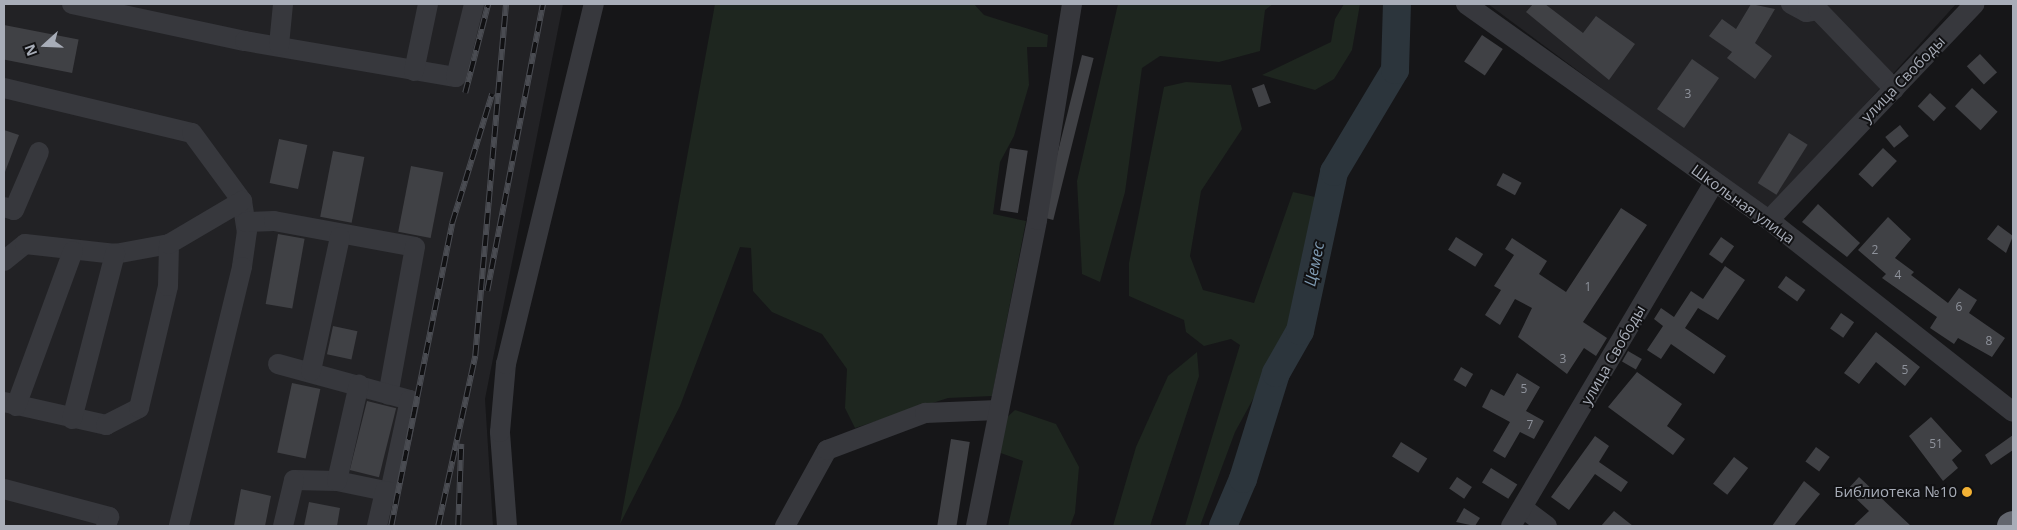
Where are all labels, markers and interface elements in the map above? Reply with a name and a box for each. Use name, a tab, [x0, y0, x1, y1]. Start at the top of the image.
north arrow	[20, 20, 70, 70]
street label: улица Свободы	[1857, 32, 1949, 126]
text: N	[20, 42, 41, 59]
house number: 3	[1685, 87, 1691, 101]
street label: Школьная улица	[1688, 161, 1798, 247]
water label: Цемес	[1300, 240, 1328, 288]
house number: 2	[1872, 243, 1878, 257]
house number: 4	[1895, 268, 1901, 282]
house number: 1	[1585, 280, 1591, 294]
house number: 6	[1956, 300, 1962, 314]
street label: улица Свободы	[1577, 302, 1649, 408]
house number: 8	[1986, 334, 1992, 348]
house number: 3	[1560, 352, 1566, 366]
house number: 5	[1902, 363, 1908, 377]
house number: 5	[1521, 382, 1527, 396]
house number: 7	[1527, 418, 1533, 432]
house number: 51	[1929, 437, 1943, 451]
place label: Библиотека №10	[1834, 483, 1957, 501]
marker: Библиотека №10	[1961, 486, 1973, 498]

